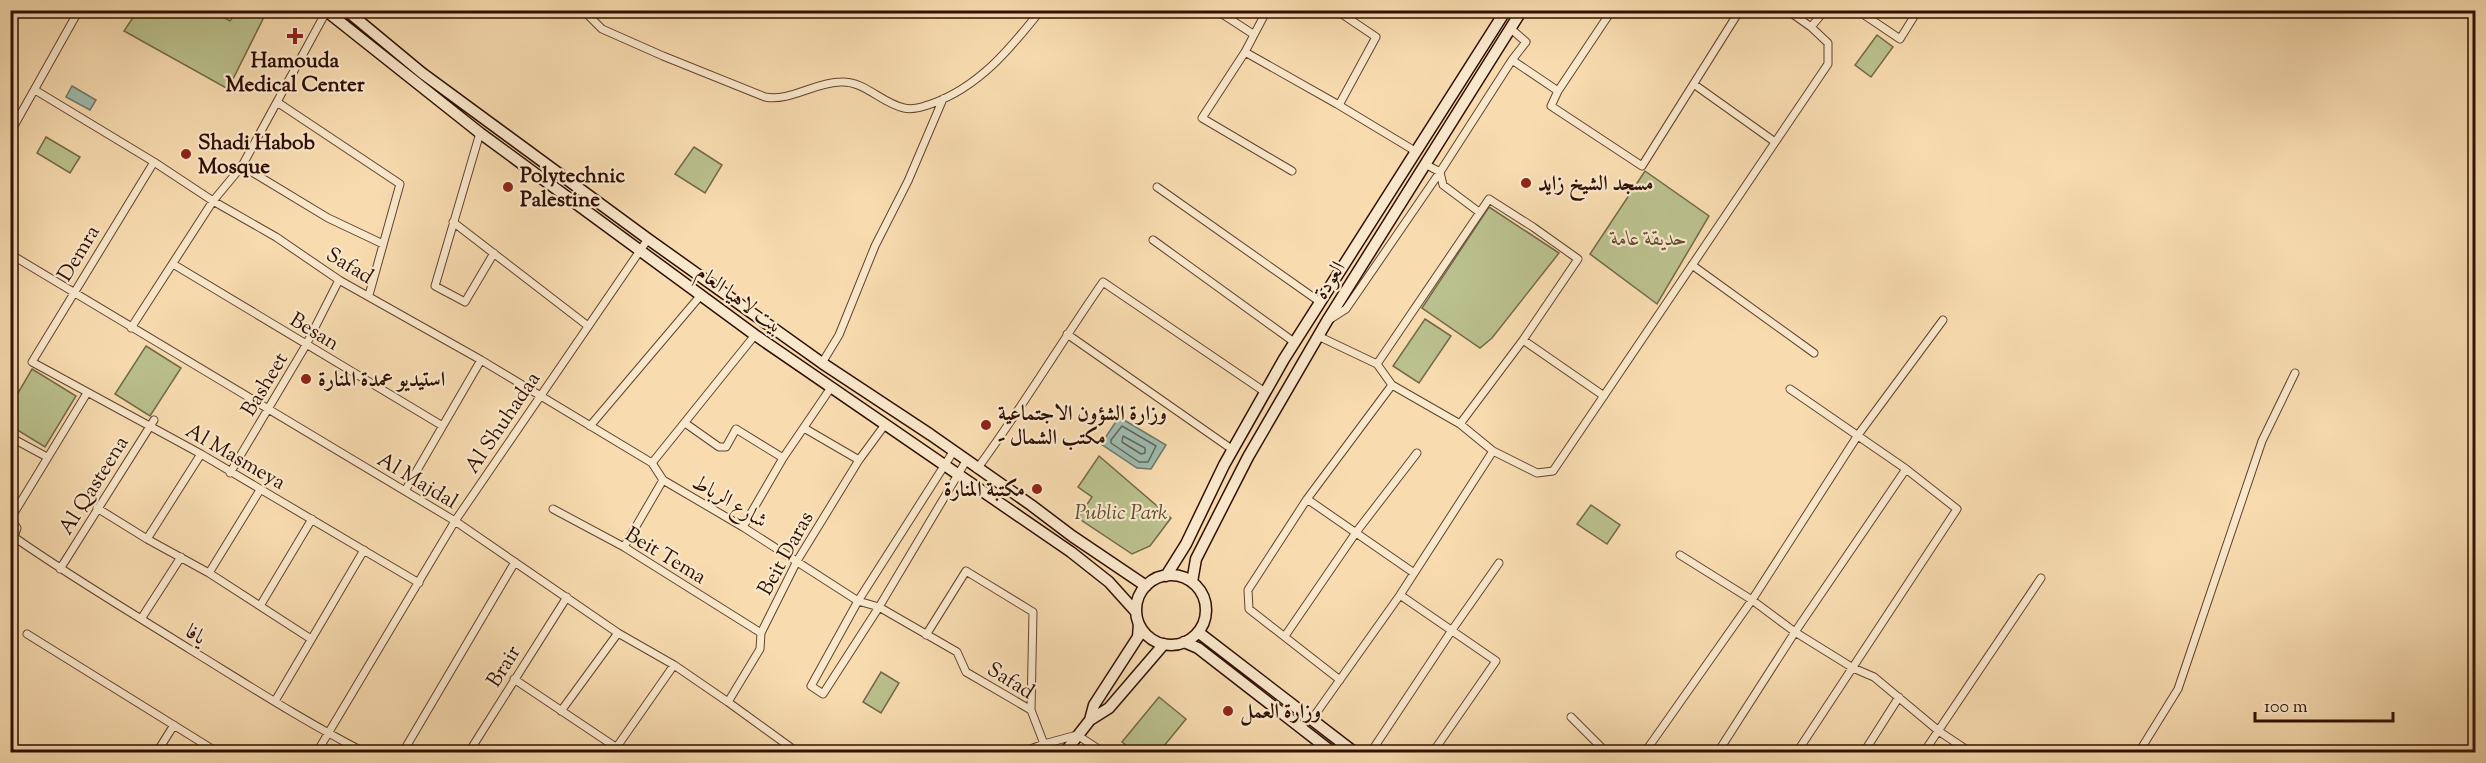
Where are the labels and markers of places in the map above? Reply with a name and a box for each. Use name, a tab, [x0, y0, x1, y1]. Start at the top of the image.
marker: Hamouda Medical Center	[286, 27, 304, 45]
place label: Hamouda Medical Center	[225, 47, 365, 101]
place label: Shadi Habob Mosque	[198, 129, 315, 183]
marker: Shadi Habob Mosque	[179, 147, 193, 161]
place label: Polytechnic Palestine	[520, 162, 625, 216]
place label: مسجد الشيخ زايد	[1538, 170, 1653, 202]
marker: مسجد الشيخ زايد	[1519, 176, 1533, 190]
marker: Polytechnic Palestine	[501, 180, 515, 194]
place label: استيديو عمدة المنارة	[318, 366, 445, 396]
marker: استيديو عمدة المنارة	[299, 372, 313, 386]
place label: وزارة الشؤون الاجتماعية - مكتب الشمال	[998, 400, 1167, 454]
marker: وزارة الشؤون الاجتماعية - مكتب الشمال	[979, 418, 993, 432]
place label: مكتبة المنارة	[944, 476, 1025, 506]
marker: مكتبة المنارة	[1030, 482, 1044, 496]
place label: وزارة العمل	[1240, 698, 1321, 728]
marker: وزارة العمل	[1221, 704, 1235, 718]

